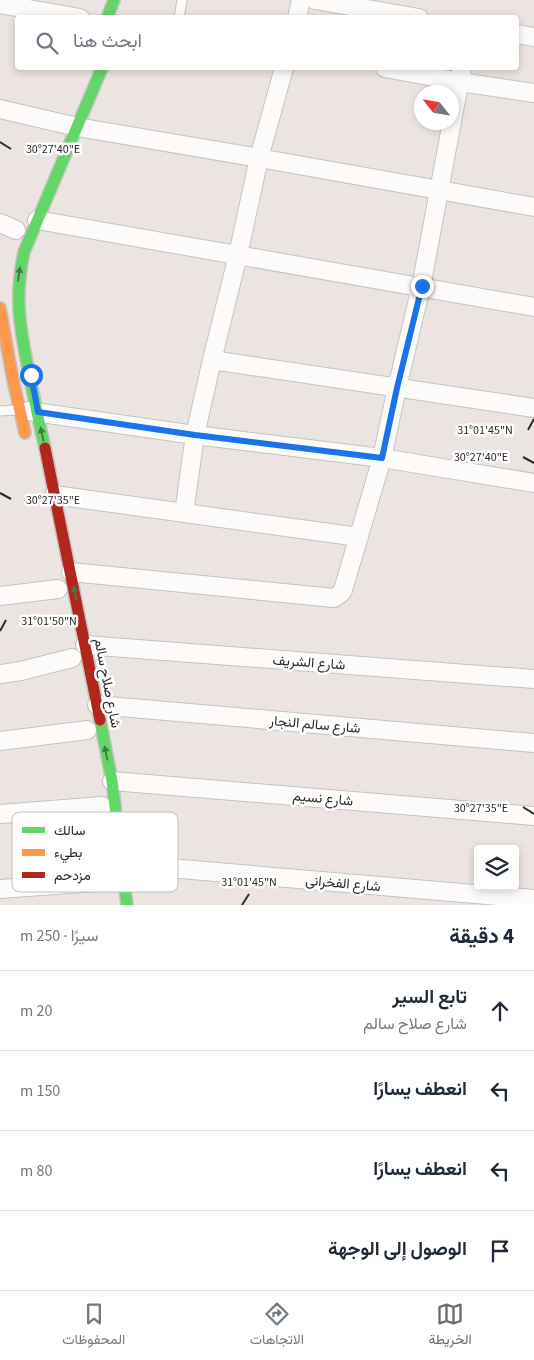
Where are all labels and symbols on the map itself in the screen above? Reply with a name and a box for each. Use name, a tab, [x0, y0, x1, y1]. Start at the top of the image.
north arrow	[414, 85, 459, 130]
text: 30°27'40"E	[26, 141, 80, 158]
one-way arrow	[15, 266, 23, 282]
route end	[411, 275, 434, 298]
route start	[20, 364, 43, 387]
text: 31°01'45"N	[457, 422, 513, 439]
one-way arrow	[38, 427, 46, 442]
text: 30°27'40"E	[454, 449, 508, 466]
text: 30°27'35"E	[26, 492, 80, 509]
one-way arrow	[70, 585, 78, 601]
text: 31°01'50"N	[21, 613, 77, 630]
street label: شارع صلاح سالم	[89, 637, 126, 730]
street label: شارع الشريف	[272, 650, 346, 676]
street label: شارع سالم النجار	[268, 711, 361, 739]
one-way arrow	[102, 745, 110, 760]
street label: شارع نسيم	[292, 786, 354, 812]
text: 30°27'35"E	[454, 800, 508, 817]
legend	[12, 812, 178, 892]
text: سالك	[54, 821, 85, 841]
text: بطيء	[54, 843, 82, 864]
text: مزدحم	[54, 866, 91, 886]
street label: شارع الفخرانى	[304, 871, 381, 897]
text: 31°01'45"N	[221, 874, 277, 891]

